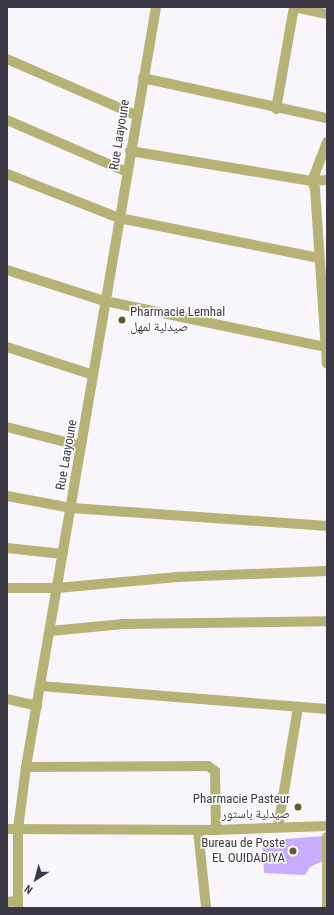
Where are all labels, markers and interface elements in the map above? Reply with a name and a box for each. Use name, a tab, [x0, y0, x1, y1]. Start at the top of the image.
street label: Rue Laayoune	[107, 99, 133, 171]
place label: Pharmacie Lemhal صيدلية لمهل	[130, 305, 225, 336]
marker: Pharmacie Lemhal صيدلية لمهل	[117, 315, 127, 325]
street label: Rue Laayoune	[53, 419, 81, 491]
place label: Pharmacie Pasteur صيدلية باستور	[193, 792, 290, 823]
marker: Pharmacie Pasteur صيدلية باستور	[293, 802, 303, 812]
place label: Bureau de Poste EL OUIDADIYA	[201, 836, 285, 867]
marker: Bureau de Poste EL OUIDADIYA	[288, 846, 298, 856]
north arrow	[16, 859, 56, 899]
text: N	[22, 882, 35, 896]

